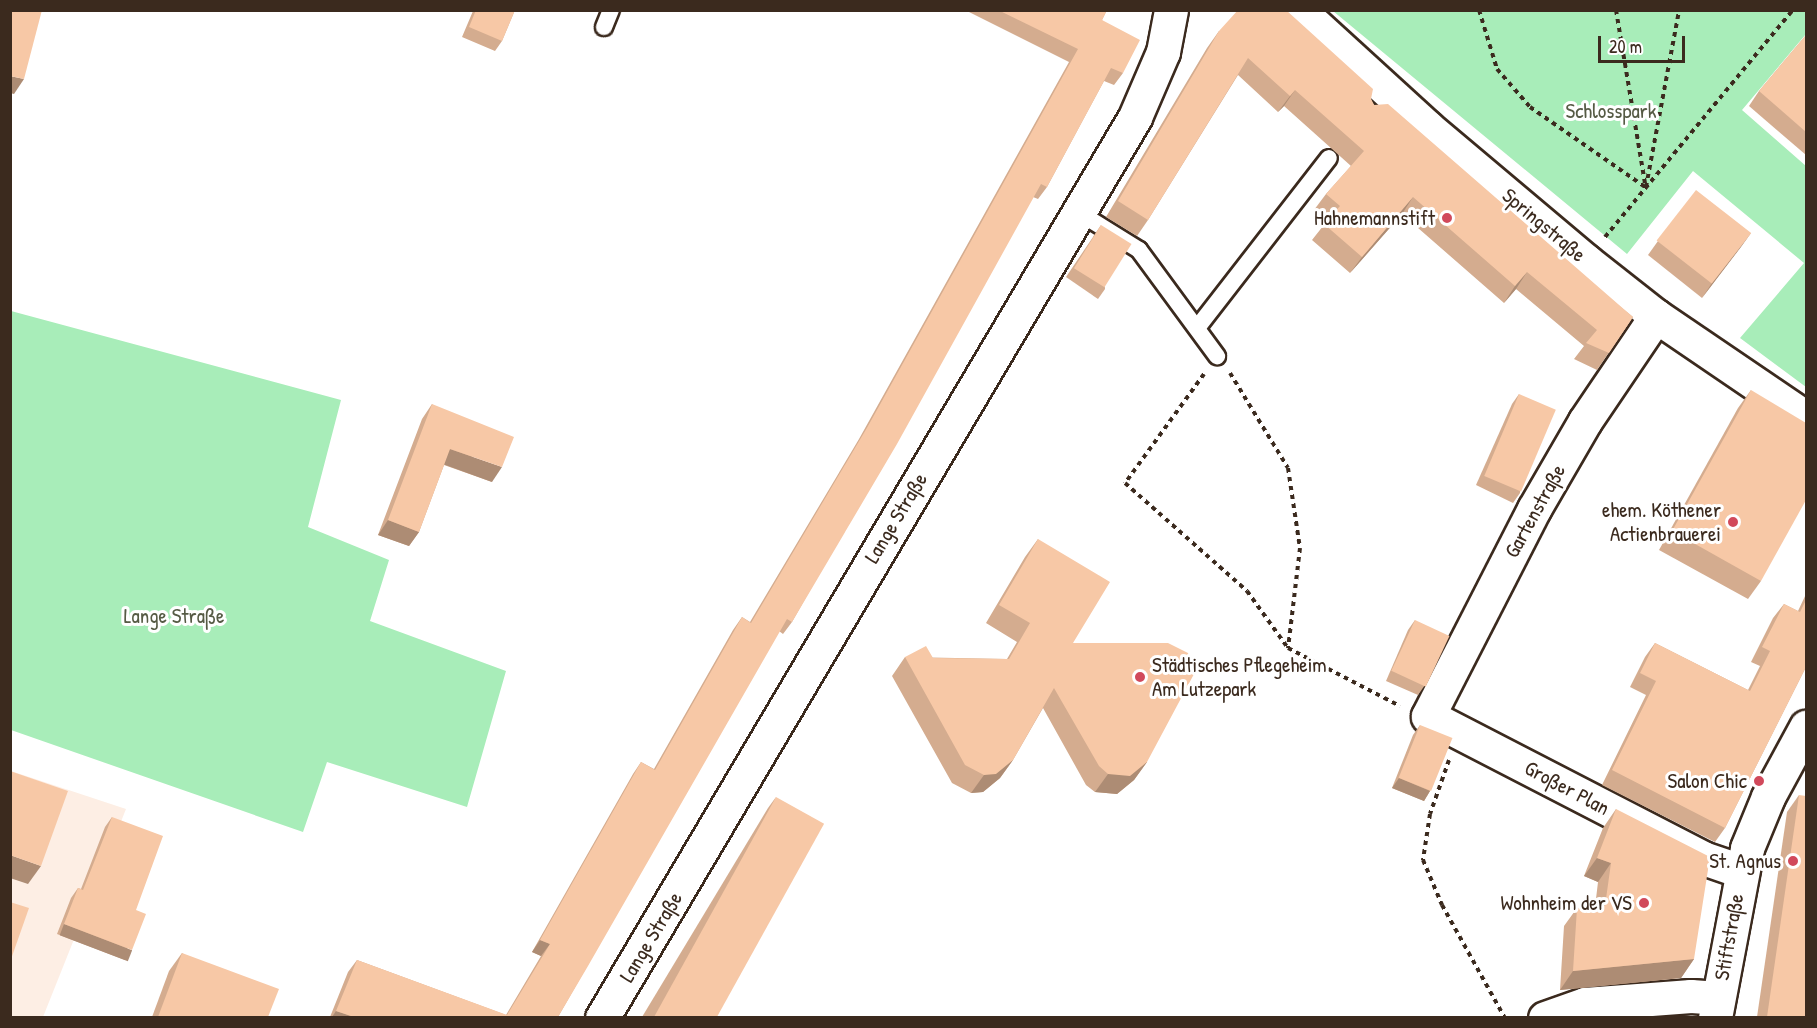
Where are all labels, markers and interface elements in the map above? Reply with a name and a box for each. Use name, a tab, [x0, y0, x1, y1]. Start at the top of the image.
scale bar	[1601, 24, 1688, 62]
text: 20 m	[1609, 34, 1642, 59]
park label: Schlosspark	[1566, 98, 1656, 124]
street label: Springstraße	[1497, 183, 1591, 267]
place label: Hahnemannstift	[1314, 205, 1435, 231]
marker: Hahnemannstift	[1440, 211, 1454, 225]
street label: Gartenstraße	[1499, 460, 1571, 562]
street label: Lange Straße	[859, 468, 933, 568]
place label: ehem. Köthener Actienbrauerei	[1602, 497, 1721, 547]
marker: ehem. Köthener Actienbrauerei	[1726, 515, 1740, 529]
park label: Lange Straße	[124, 603, 224, 629]
place label: Städtisches Pflegeheim Am Lutzepark	[1152, 652, 1327, 702]
marker: Städtisches Pflegeheim Am Lutzepark	[1133, 670, 1147, 684]
street label: Großer Plan	[1520, 755, 1614, 821]
place label: Salon Chic	[1668, 768, 1747, 794]
marker: Salon Chic	[1752, 774, 1766, 788]
place label: St. Agnus	[1709, 848, 1781, 874]
marker: St. Agnus	[1786, 854, 1800, 868]
street label: Lange Straße	[614, 887, 688, 987]
place label: Wohnheim der VS	[1500, 890, 1632, 916]
street label: Stiftstraße	[1709, 892, 1749, 982]
marker: Wohnheim der VS	[1637, 896, 1651, 910]

